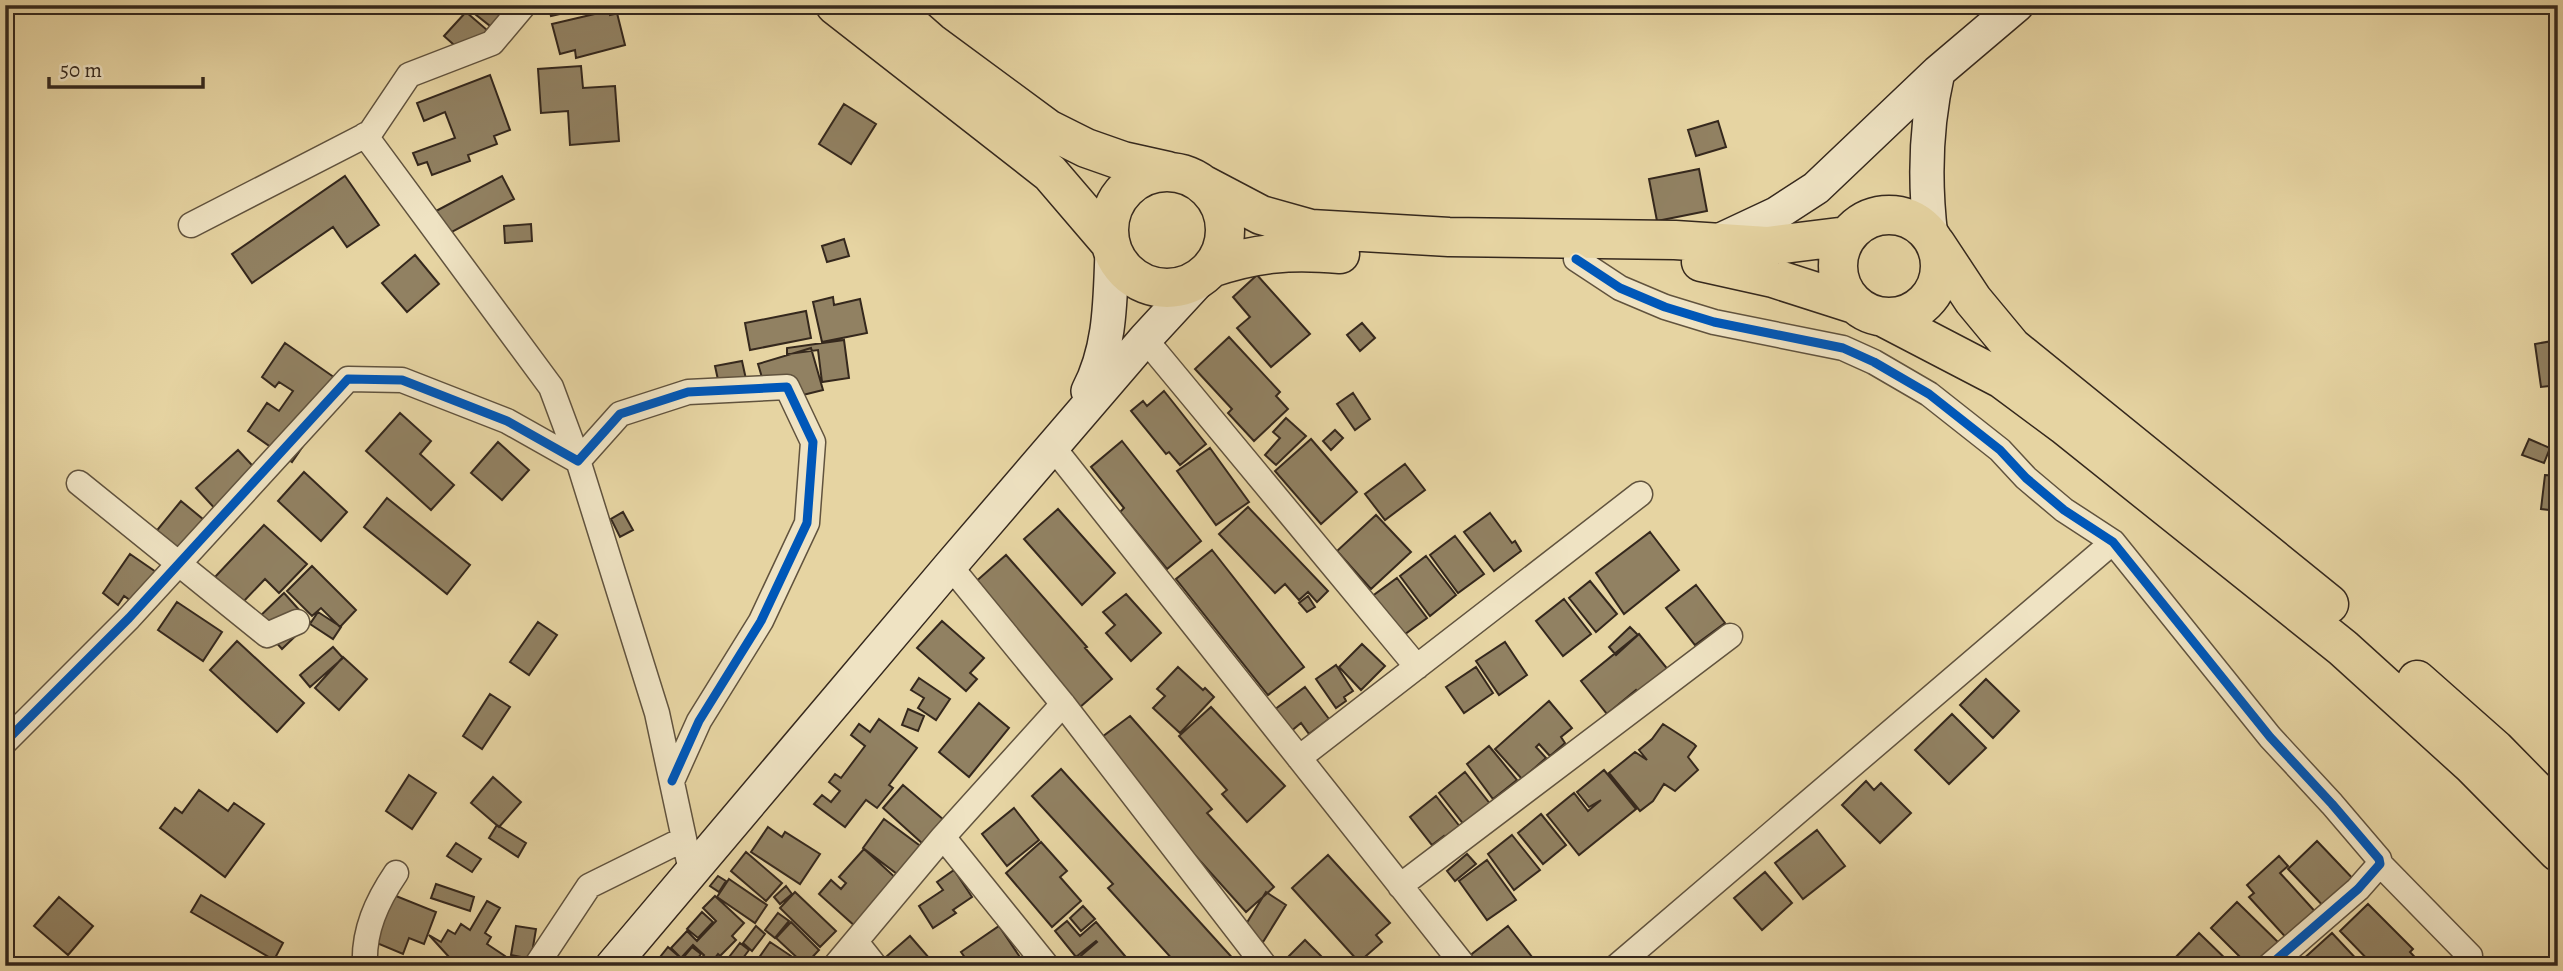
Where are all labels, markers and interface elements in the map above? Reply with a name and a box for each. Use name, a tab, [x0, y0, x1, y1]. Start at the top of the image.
scale bar	[49, 46, 203, 90]
text: 50 m	[60, 56, 102, 84]

